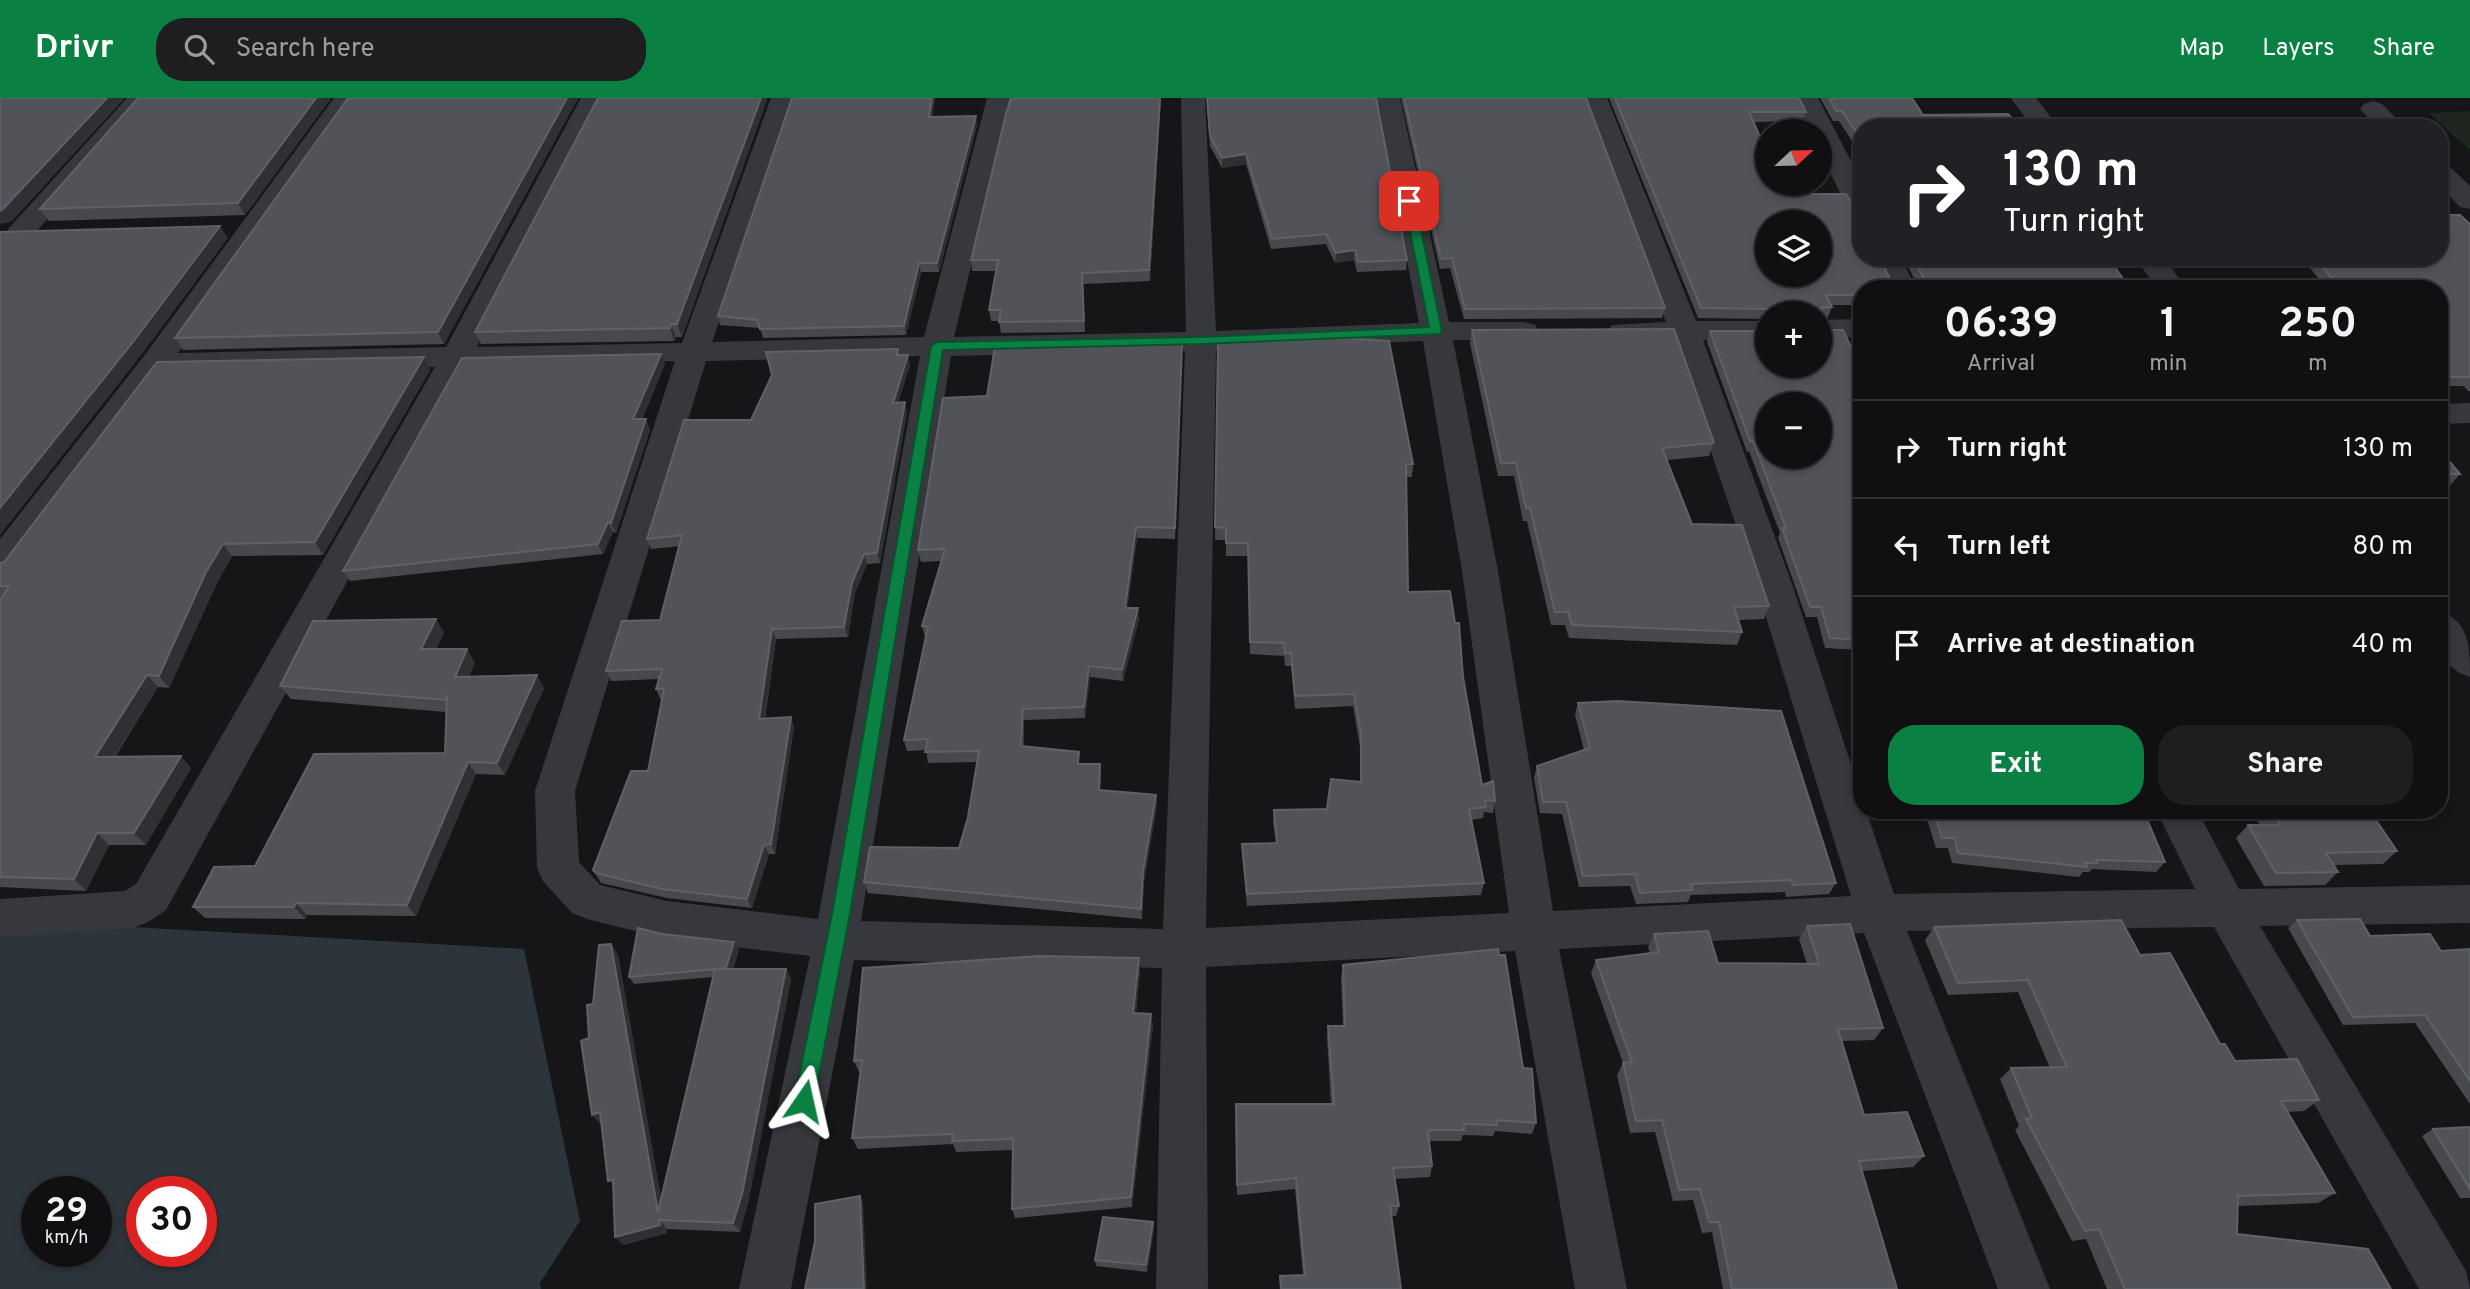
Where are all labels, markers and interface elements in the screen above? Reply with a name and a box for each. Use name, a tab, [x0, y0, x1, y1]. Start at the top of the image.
search box	[156, 18, 646, 81]
text: Drivr	[35, 28, 114, 70]
icon: search	[180, 30, 218, 68]
text: Search here	[236, 33, 375, 66]
text: Map	[2179, 34, 2224, 64]
text: Layers	[2262, 34, 2334, 64]
text: Share	[2372, 34, 2435, 64]
north arrow	[1755, 119, 1832, 196]
map controls	[1755, 119, 1832, 469]
text: 130 m	[2003, 142, 2139, 204]
icon: right	[1888, 147, 1979, 238]
pin	[1379, 171, 1439, 231]
icon: arrive	[1390, 182, 1428, 220]
text: Turn right	[2003, 203, 2145, 243]
button: layers	[1755, 210, 1832, 287]
text: 06:39	[1944, 299, 2058, 352]
text: 1	[2160, 299, 2177, 352]
text: 250	[2278, 299, 2357, 352]
button: +	[1755, 301, 1832, 378]
text: Arrival	[1967, 350, 2035, 379]
text: min	[2149, 350, 2187, 379]
text: m	[2308, 350, 2327, 379]
button: −	[1755, 392, 1832, 469]
icon: right	[1888, 430, 1926, 468]
text: Turn right	[1947, 433, 2067, 466]
text: 130 m	[2343, 433, 2413, 466]
icon: left	[1888, 528, 1926, 566]
text: Turn left	[1947, 531, 2051, 564]
text: 80 m	[2353, 531, 2413, 564]
icon: arrive	[1888, 626, 1926, 664]
text: Arrive at destination	[1947, 629, 2195, 662]
text: 40 m	[2352, 629, 2413, 662]
button: Exit	[1888, 725, 2144, 805]
button: Share	[2158, 725, 2413, 805]
position arrow	[767, 1064, 841, 1138]
speed limit sign: 30	[126, 1176, 217, 1267]
text: 29	[45, 1190, 88, 1234]
text: km/h	[45, 1227, 88, 1250]

